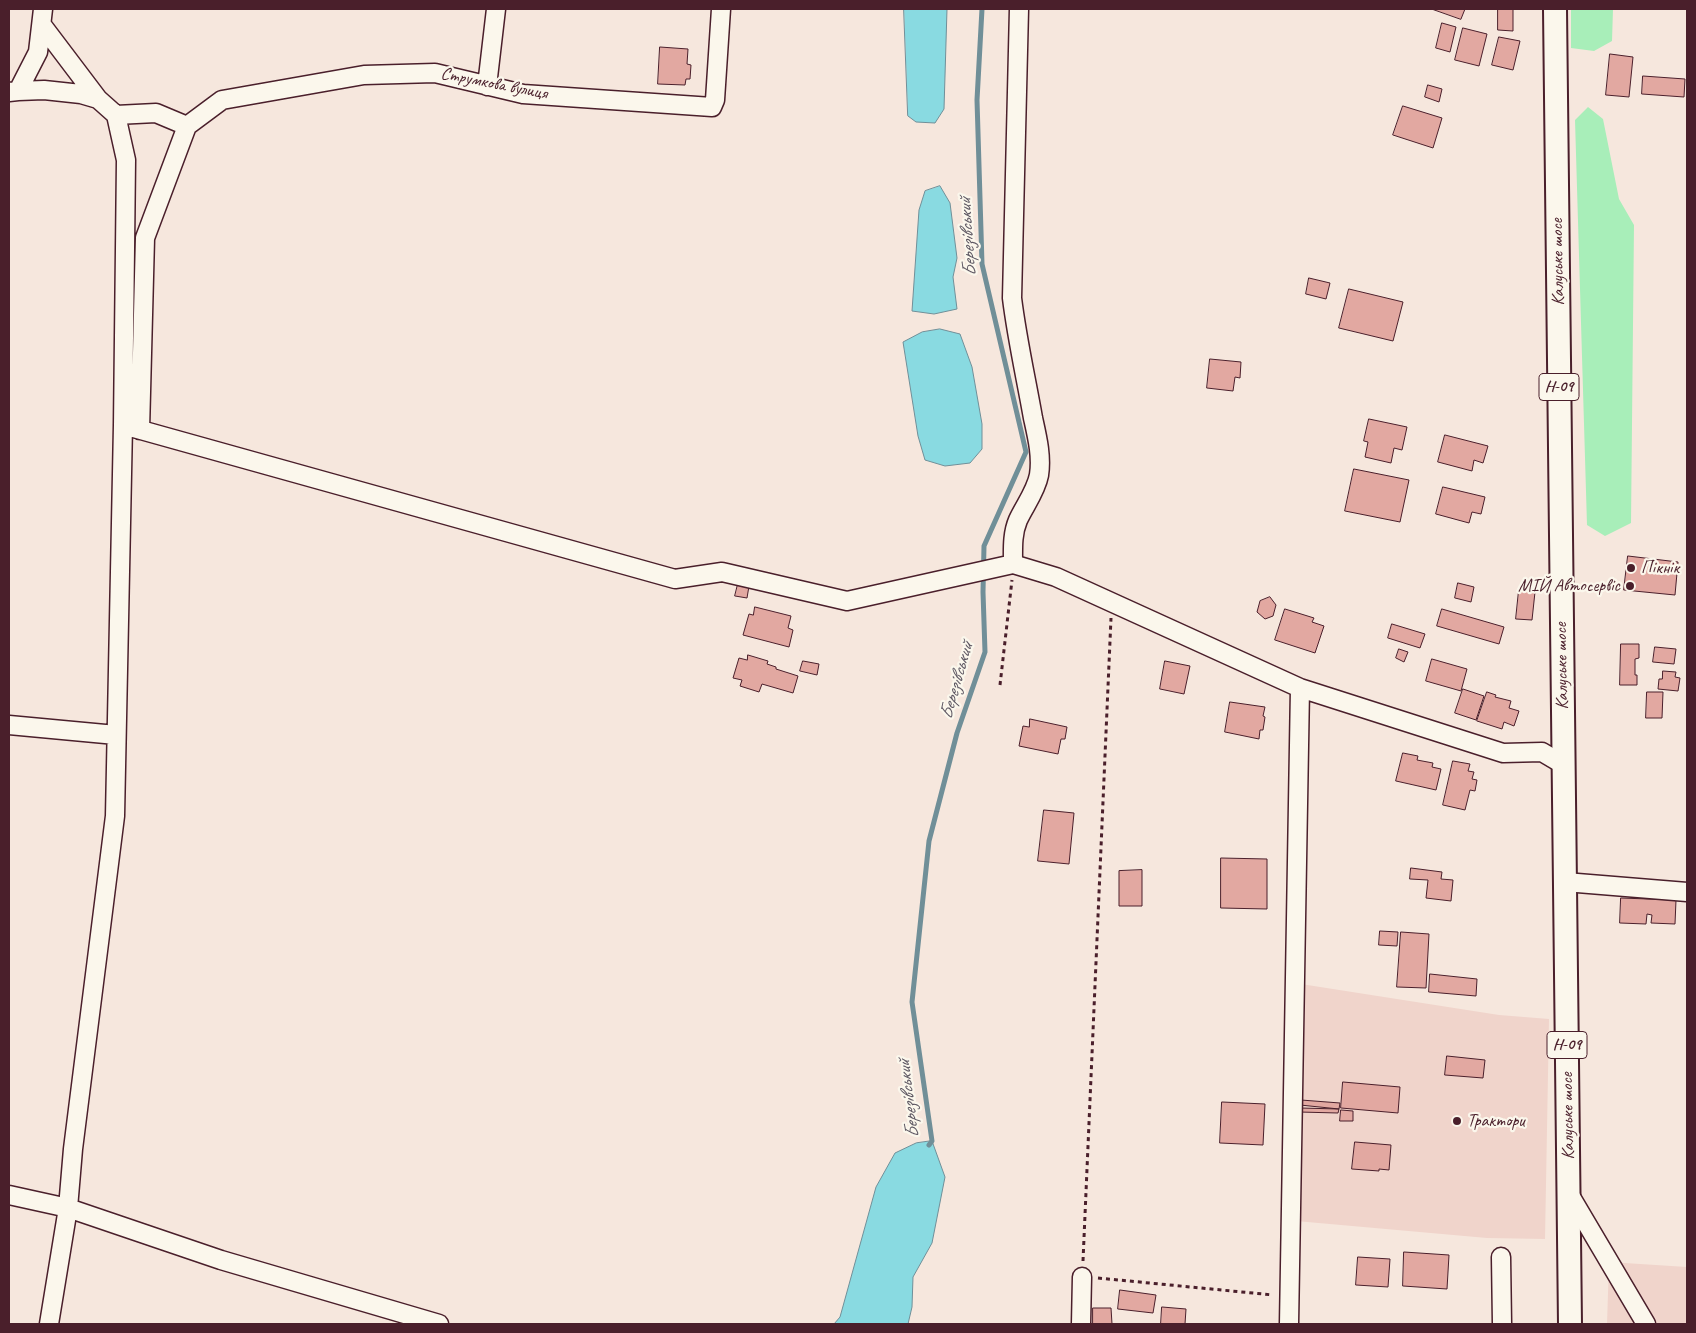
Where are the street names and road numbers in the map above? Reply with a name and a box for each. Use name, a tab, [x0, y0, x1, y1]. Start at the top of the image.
street label: Струмкова вулиця	[439, 63, 549, 105]
street label: Калуське шосе	[1546, 218, 1570, 306]
road number: Н-09	[1539, 374, 1579, 401]
street label: Калуське шосе	[1550, 622, 1574, 710]
road number: Н-09	[1547, 1032, 1587, 1058]
street label: Калуське шосе	[1556, 1072, 1580, 1160]

